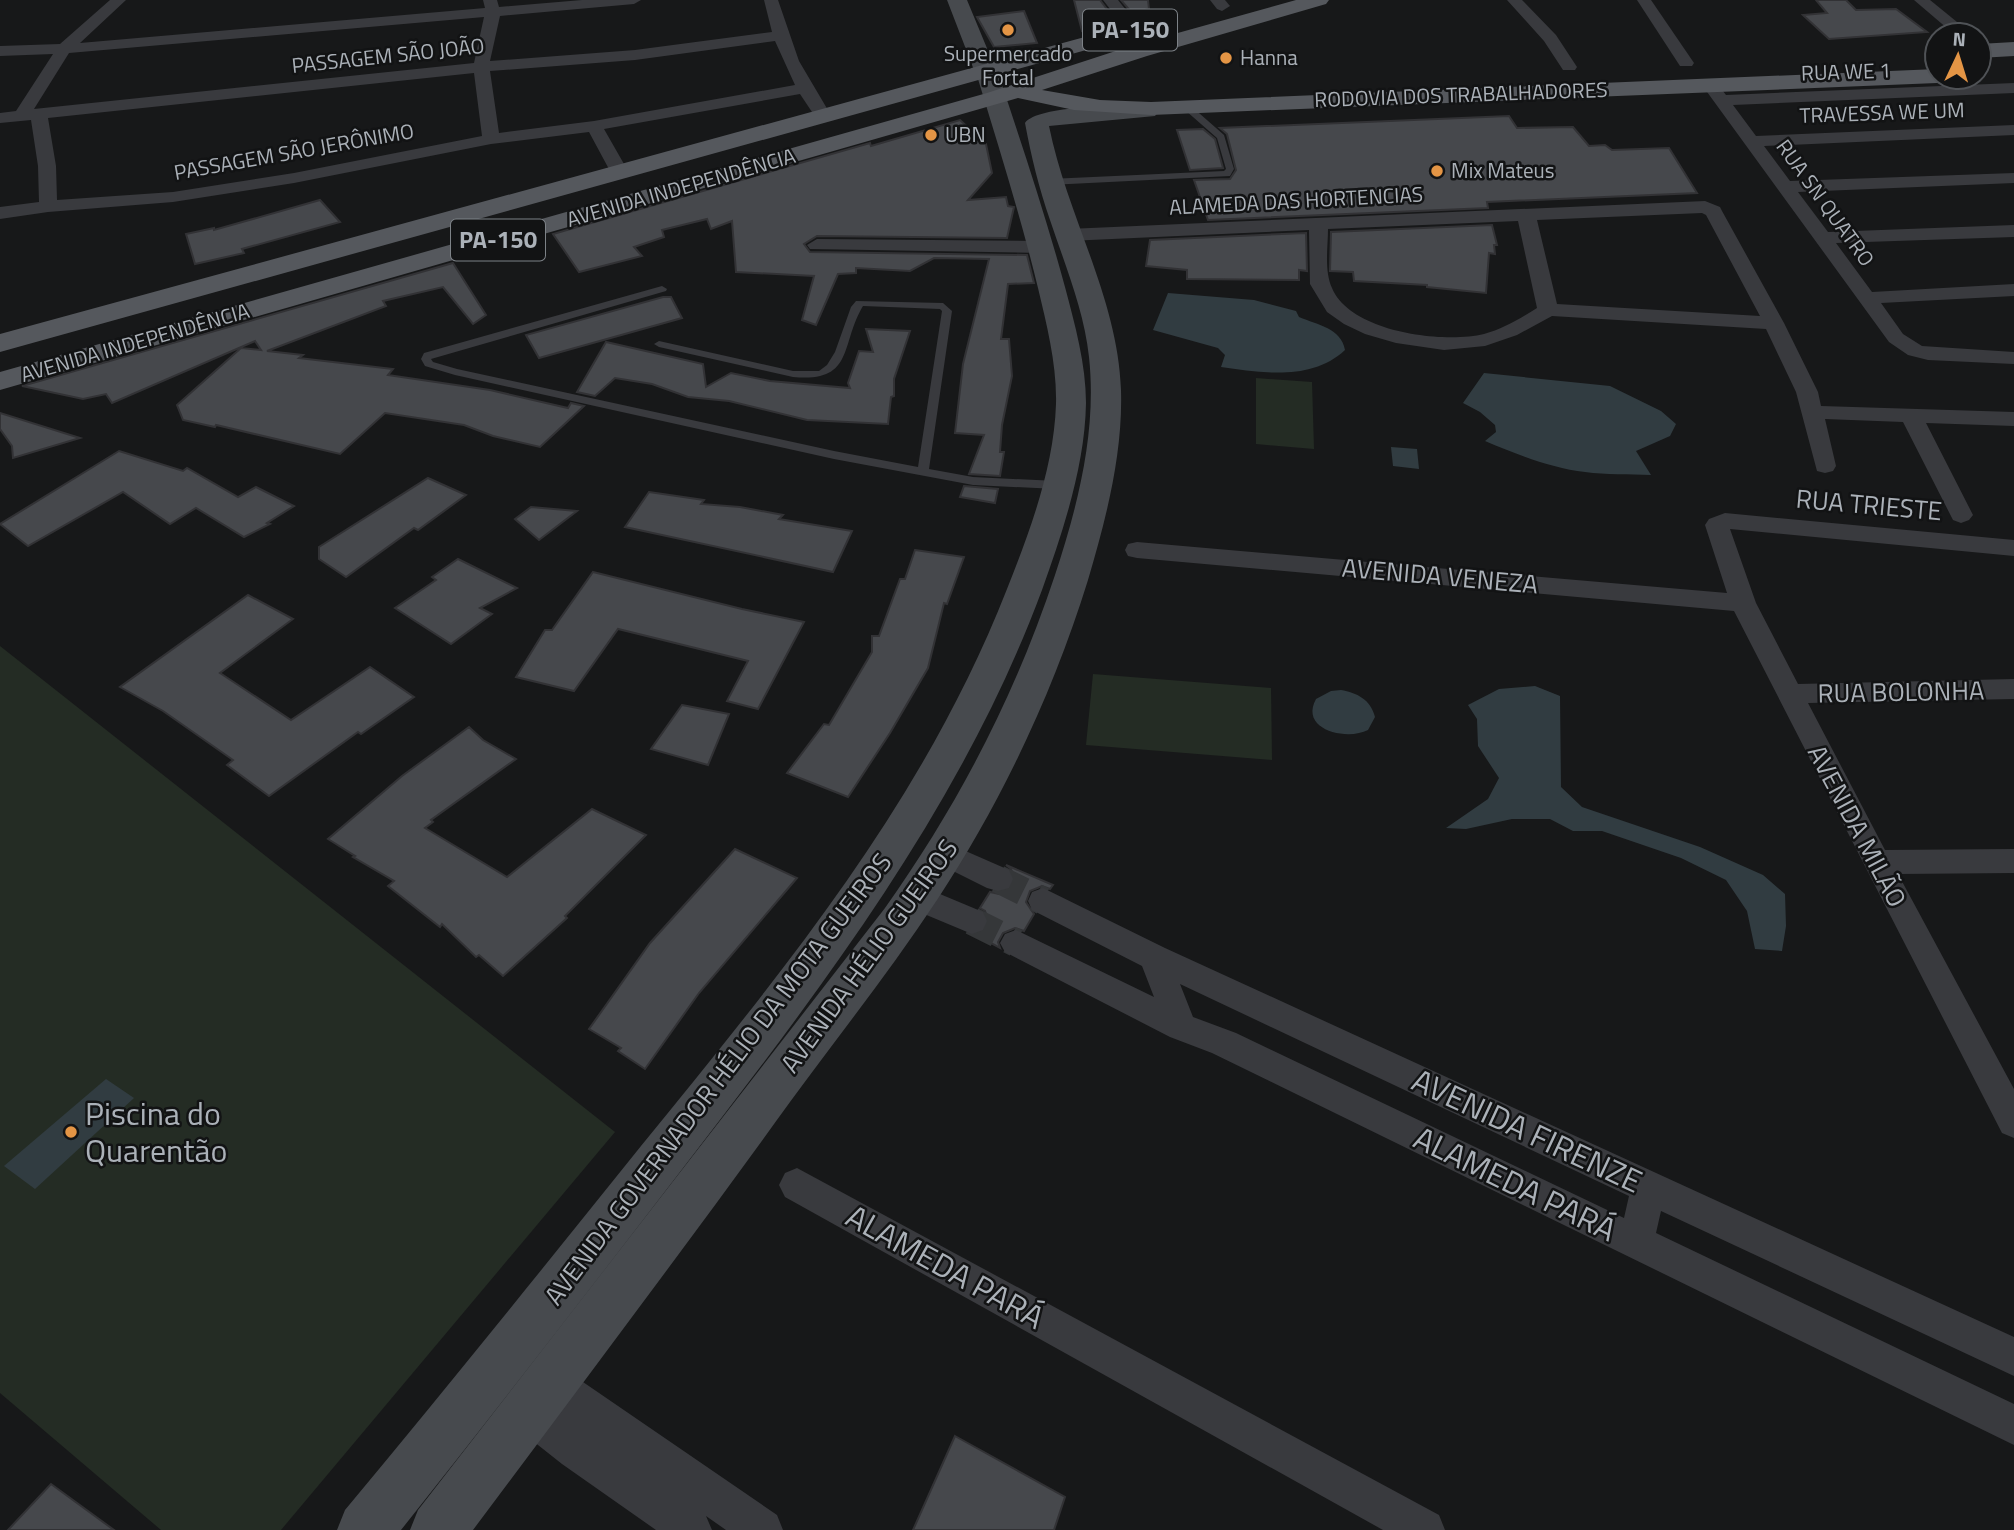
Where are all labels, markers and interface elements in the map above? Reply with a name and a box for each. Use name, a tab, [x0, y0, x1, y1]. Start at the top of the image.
road number: PA-150	[1083, 10, 1177, 50]
north arrow	[1923, 21, 1993, 91]
marker: Supermercado Fortal	[1000, 22, 1016, 38]
text: N	[1952, 24, 1967, 53]
street label: PASSAGEM SÃO JOÃO	[290, 29, 486, 81]
place label: Supermercado Fortal	[944, 37, 1072, 93]
place label: Hanna	[1240, 41, 1298, 73]
marker: Hanna	[1218, 50, 1234, 66]
street label: RUA WE 1	[1800, 53, 1892, 89]
street label: RODOVIA DOS TRABALHADORES	[1314, 73, 1608, 115]
street label: TRAVESSA WE UM	[1799, 93, 1965, 131]
street label: PASSAGEM SÃO JERÔNIMO	[171, 114, 416, 188]
place label: UBN	[945, 118, 986, 150]
marker: UBN	[923, 127, 939, 143]
street label: RUA SN QUATRO	[1769, 132, 1883, 273]
street label: AVENIDA INDEPENDÊNCIA	[563, 139, 799, 235]
place label: Mix Mateus	[1451, 154, 1554, 186]
marker: Mix Mateus	[1429, 163, 1445, 179]
street label: ALAMEDA DAS HORTENCIAS	[1168, 177, 1424, 223]
road number: PA-150	[451, 220, 545, 260]
street label: AVENIDA INDEPENDÊNCIA	[17, 294, 253, 390]
street label: RUA TRIESTE	[1794, 479, 1944, 530]
street label: AVENIDA VENEZA	[1340, 548, 1540, 604]
street label: RUA BOLONHA	[1817, 671, 1985, 712]
street label: AVENIDA MILÃO	[1798, 738, 1917, 914]
street label: AVENIDA HÉLIO GUEIROS	[770, 831, 967, 1081]
street label: AVENIDA GOVERNADOR HÉLIO DA MOTA GUEIROS	[534, 844, 901, 1313]
street label: AVENIDA FIRENZE	[1404, 1056, 1650, 1204]
place label: Piscina do Quarentão	[85, 1089, 227, 1174]
street label: ALAMEDA PARÁ	[1406, 1113, 1625, 1253]
marker: Piscina do Quarentão	[63, 1124, 79, 1140]
street label: ALAMEDA PARÁ	[838, 1192, 1053, 1340]

